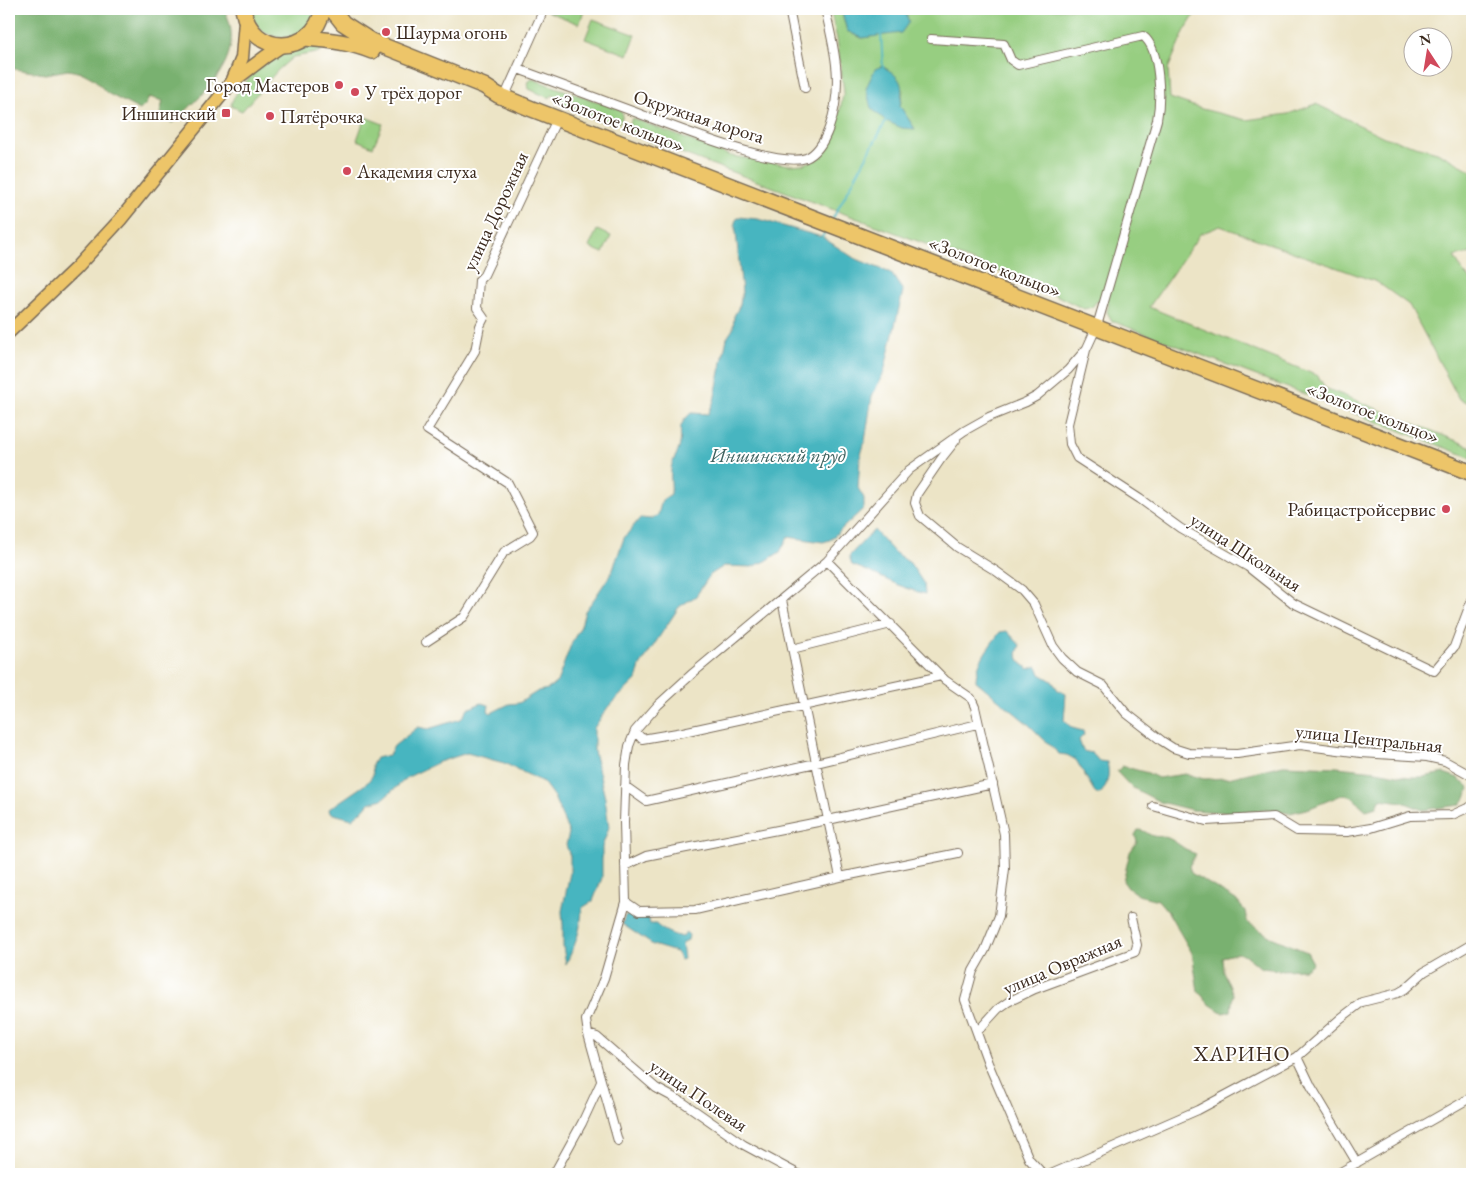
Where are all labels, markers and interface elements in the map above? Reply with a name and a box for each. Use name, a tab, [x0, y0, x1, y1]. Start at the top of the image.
place label: Шаурма огонь	[396, 20, 508, 45]
marker: Шаурма огонь	[380, 26, 392, 38]
north arrow	[1404, 28, 1454, 78]
text: N	[1418, 29, 1433, 49]
place label: Город Мастеров	[206, 73, 329, 98]
marker: Город Мастеров	[333, 79, 345, 91]
place label: У трёх дорог	[364, 80, 462, 105]
street label: Окружная дорога	[630, 84, 768, 150]
street label: «Золотое кольцо»	[548, 85, 688, 158]
marker: У трёх дорог	[349, 86, 361, 98]
place label: Иншинский	[121, 101, 216, 126]
place label: Пятёрочка	[280, 104, 364, 129]
marker: Иншинский	[220, 107, 232, 119]
marker: Пятёрочка	[264, 110, 276, 122]
street label: улица Дорожная	[457, 147, 534, 275]
place label: Академия слуха	[356, 159, 477, 184]
marker: Академия слуха	[341, 165, 353, 177]
street label: «Золотое кольцо»	[925, 230, 1065, 303]
street label: «Золотое кольцо»	[1303, 376, 1443, 449]
water label: Иншинский пруд	[709, 442, 846, 468]
place label: Рабицастройсервис	[1288, 497, 1436, 522]
marker: Рабицастройсервис	[1440, 503, 1452, 515]
street label: улица Школьная	[1185, 507, 1307, 598]
street label: улица Центральная	[1294, 718, 1444, 759]
street label: улица Овражная	[999, 928, 1126, 1001]
district label: ХАРИНО	[1193, 1040, 1290, 1067]
street label: улица Полевая	[645, 1053, 753, 1138]

